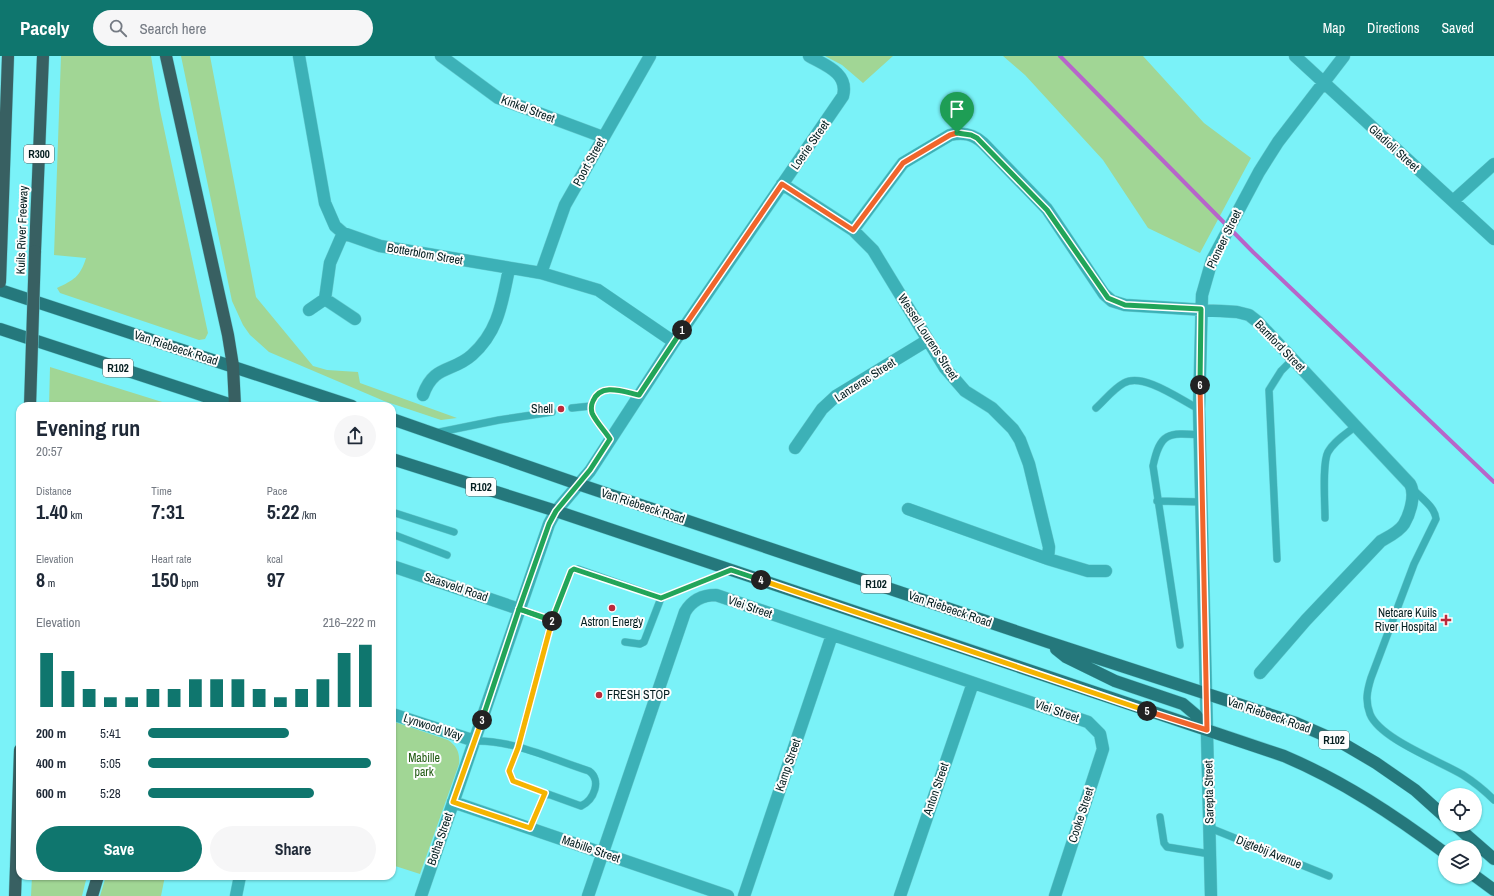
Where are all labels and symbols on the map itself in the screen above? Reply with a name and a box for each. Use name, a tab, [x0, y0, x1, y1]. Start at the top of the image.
street label: Kinkel Street	[499, 91, 557, 127]
pin	[940, 92, 974, 133]
street label: Loerie Street	[787, 117, 833, 173]
street label: Gladioli Street	[1365, 121, 1423, 175]
street label: Poort Street	[569, 135, 609, 189]
road number: R300	[24, 145, 54, 163]
street label: Kuils River Freeway	[12, 185, 32, 275]
street label: Pioneer Street	[1203, 207, 1245, 271]
street label: Botterblom Street	[386, 239, 464, 269]
street label: Wessel Lourens Street	[894, 291, 962, 383]
street label: Bamford Street	[1251, 317, 1309, 376]
pin: 1	[672, 320, 692, 340]
street label: Van Riebeeck Road	[132, 327, 220, 369]
street label: Lanzerac Street	[832, 354, 899, 406]
road number: R102	[103, 359, 133, 377]
pin: 6	[1190, 375, 1210, 395]
place label: Shell	[531, 401, 553, 417]
marker: Shell	[556, 404, 566, 414]
road number: R102	[466, 478, 496, 496]
street label: Van Riebeeck Road	[599, 485, 687, 527]
street label: Saasveld Road	[422, 569, 490, 605]
pin: 4	[751, 570, 771, 590]
road number: R102	[861, 575, 891, 593]
street label: Van Riebeeck Road	[906, 587, 994, 631]
street label: Vlei Street	[726, 592, 775, 622]
marker: Astron Energy	[607, 603, 617, 613]
place label: Netcare Kuils River Hospital	[1375, 605, 1437, 635]
pin: 2	[542, 611, 562, 631]
place label: Astron Energy	[580, 614, 643, 630]
marker: Netcare Kuils River Hospital	[1440, 614, 1452, 626]
place label: FRESH STOP	[607, 687, 670, 703]
marker: FRESH STOP	[594, 690, 604, 700]
street label: Van Riebeeck Road	[1225, 693, 1313, 737]
street label: Vlei Street	[1033, 696, 1082, 726]
pin: 5	[1137, 701, 1157, 721]
street label: Lynwood Way	[401, 710, 465, 744]
pin: 3	[472, 710, 492, 730]
road number: R102	[1319, 731, 1349, 749]
street label: Kamp Street	[772, 736, 805, 793]
park label: Mabille park	[408, 750, 440, 780]
street label: Anton Street	[919, 760, 953, 818]
street label: Sarepta Street	[1200, 760, 1218, 824]
street label: Cooke Street	[1065, 785, 1098, 845]
street label: Botha Street	[424, 810, 457, 867]
street label: Mabille Street	[560, 832, 623, 867]
street label: Digtebij Avenue	[1234, 832, 1304, 872]

